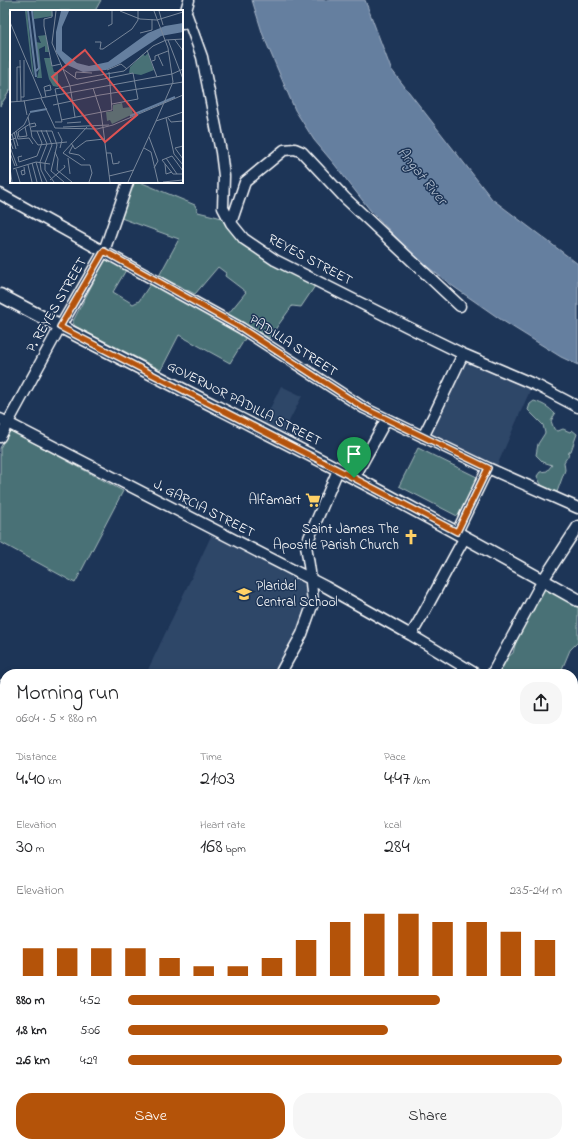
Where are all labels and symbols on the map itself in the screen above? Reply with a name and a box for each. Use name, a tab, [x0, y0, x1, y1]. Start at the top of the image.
inset map	[10, 10, 183, 183]
water label: Angat River	[391, 142, 454, 212]
street label: REYES STREET	[264, 229, 356, 291]
street label: P. REYES STREET	[21, 253, 93, 357]
street label: PADILLA STREET	[245, 310, 341, 382]
street label: GOVERNOR PADILLA STREET	[163, 356, 325, 452]
pin	[337, 437, 371, 478]
street label: J. GARCIA STREET	[150, 474, 258, 544]
place label: Alfamart	[249, 490, 301, 511]
supermarket icon: Alfamart	[304, 491, 322, 509]
place label: Saint James The Apostle Parish Church	[273, 519, 400, 556]
church icon: Saint James The Apostle Parish Church	[402, 528, 420, 546]
place label: Plaridel Central School	[256, 576, 338, 613]
school or university icon: Plaridel Central School	[235, 585, 253, 603]

